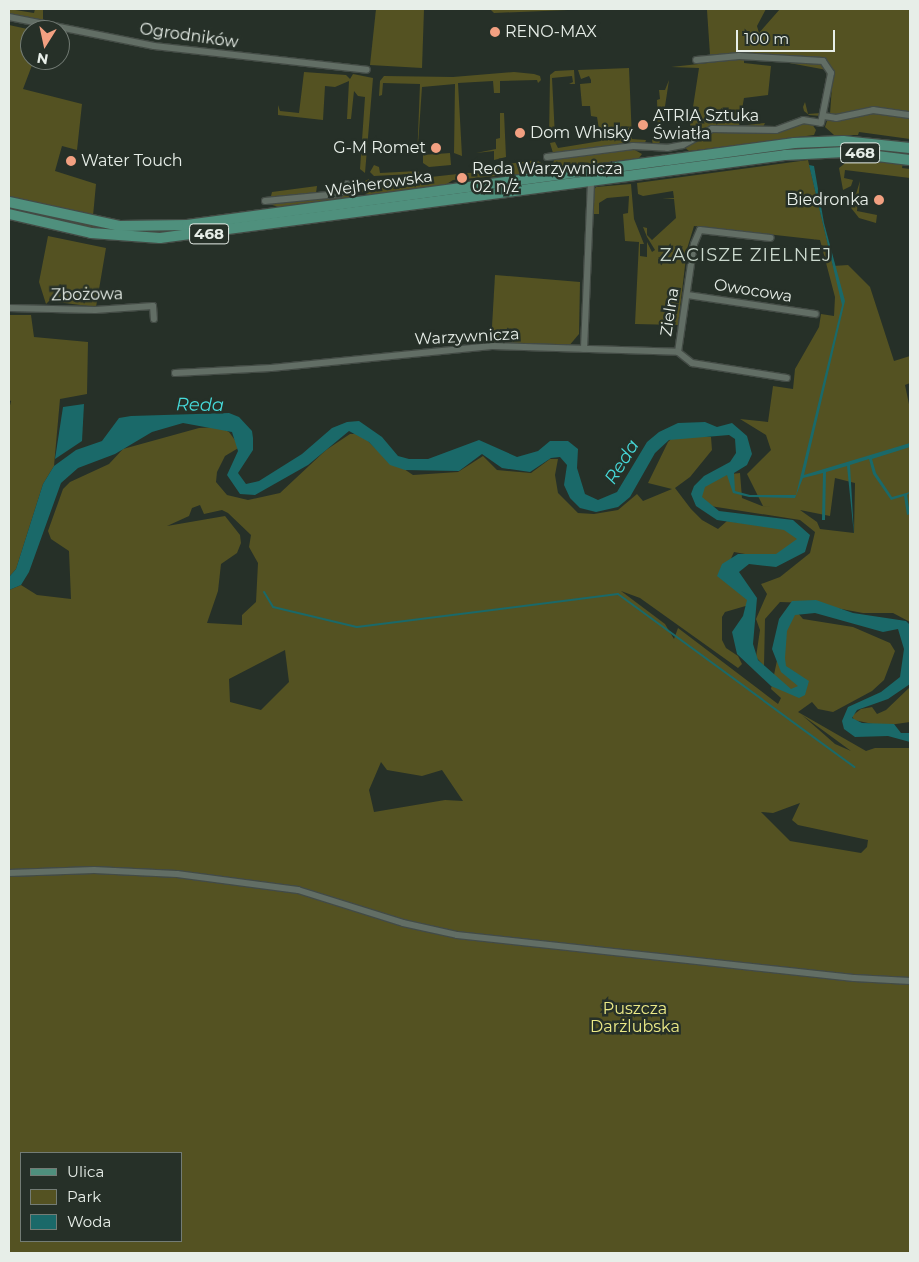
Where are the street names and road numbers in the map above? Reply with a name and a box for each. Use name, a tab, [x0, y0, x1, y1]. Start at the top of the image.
street label: Ogrodników	[138, 20, 240, 52]
road number: 468	[840, 140, 880, 166]
street label: Wejherowska	[324, 167, 434, 201]
road number: 468	[189, 222, 229, 246]
street label: Owocowa	[712, 275, 794, 307]
street label: Zbożowa	[51, 285, 123, 305]
street label: Zielna	[657, 286, 683, 338]
street label: Warzywnicza	[414, 325, 520, 349]

